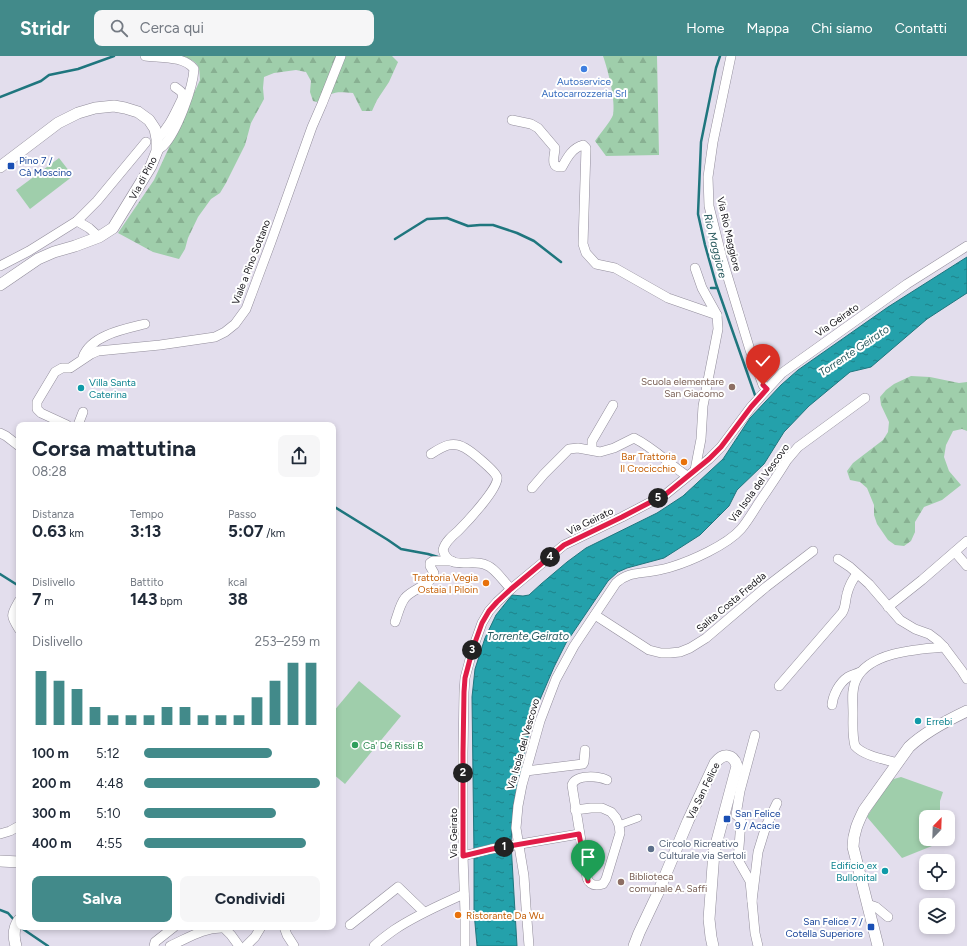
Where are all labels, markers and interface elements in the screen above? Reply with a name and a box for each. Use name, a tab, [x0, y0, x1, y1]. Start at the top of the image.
search box	[94, 10, 374, 46]
text: Stridr	[20, 17, 70, 40]
icon: search	[108, 17, 130, 39]
text: Cerca qui	[140, 19, 204, 37]
text: Home	[686, 20, 725, 37]
text: Mappa	[747, 20, 789, 37]
text: Chi siamo	[811, 20, 873, 37]
text: Contatti	[895, 20, 947, 37]
marker: Autoservice Autocarrozzeria Srl	[579, 64, 589, 74]
place label: Autoservice Autocarrozzeria Srl	[541, 75, 627, 100]
place label: Pino 7 / Cà Moscino	[19, 154, 72, 179]
street label: Via di Pino	[126, 154, 160, 202]
marker: Pino 7 / Cà Moscino	[6, 161, 16, 171]
street label: Via Rio Maggiore	[715, 196, 743, 272]
water label: Rio Maggiore	[701, 212, 729, 280]
street label: Viale a Pino Sottano	[229, 217, 273, 306]
street label: Via Geirato	[813, 300, 861, 340]
water label: Torrente Geirato	[816, 322, 892, 379]
pin	[746, 344, 780, 385]
icon: check	[752, 350, 774, 372]
place label: Scuola elementare San Giacomo	[641, 375, 725, 400]
place label: Villa Santa Caterina	[89, 376, 136, 401]
marker: Scuola elementare San Giacomo	[727, 382, 737, 392]
marker: Villa Santa Caterina	[76, 383, 86, 393]
text: Corsa mattutina	[32, 435, 196, 462]
button: share	[278, 435, 320, 477]
street label: Via Isola del Vescovo	[726, 441, 792, 525]
place label: Bar Trattoria Il Crocicchio	[620, 450, 676, 475]
marker: Bar Trattoria Il Crocicchio	[679, 457, 689, 467]
text: 08:28	[32, 464, 67, 479]
pin: 5	[648, 488, 668, 508]
text: 5	[655, 491, 661, 504]
street label: Via Geirato	[565, 504, 616, 538]
text: Distanza	[32, 508, 74, 521]
text: Tempo	[130, 508, 164, 521]
text: Passo	[228, 508, 257, 521]
text: 0.63	[32, 521, 67, 541]
text: 3:13	[130, 521, 161, 541]
text: 5:07	[228, 521, 263, 541]
text: km	[67, 527, 84, 540]
text: /km	[263, 527, 285, 540]
pin: 4	[540, 547, 560, 567]
text: 4	[547, 550, 553, 563]
street label: Salita Costa Fredda	[693, 569, 769, 635]
place label: Trattoria Vegia Ostaia I Piloin	[413, 571, 478, 596]
text: Dislivello	[32, 576, 75, 589]
text: Battito	[130, 576, 164, 589]
text: kcal	[228, 576, 247, 589]
marker: Trattoria Vegia Ostaia I Piloin	[481, 578, 491, 588]
text: 7	[32, 589, 41, 609]
text: 143	[130, 589, 157, 609]
text: 38	[228, 589, 248, 609]
text: m	[41, 595, 54, 608]
text: bpm	[157, 595, 182, 608]
water label: Torrente Geirato	[487, 630, 570, 643]
text: Dislivello	[32, 634, 83, 649]
text: 253–259 m	[255, 634, 320, 649]
pin: 3	[462, 640, 482, 660]
text: 3	[469, 643, 475, 656]
street label: Via Isola del Vescovo	[504, 697, 542, 791]
place label: Errebi	[926, 715, 952, 728]
marker: Errebi	[913, 716, 923, 726]
place label: Ca' Dé Rissi B	[363, 739, 423, 752]
marker: Ca' Dé Rissi B	[350, 740, 360, 750]
text: 100 m	[32, 746, 69, 761]
text: 5:12	[96, 746, 119, 761]
street label: Via San Felice	[683, 760, 723, 822]
pin: 2	[453, 763, 473, 783]
text: 2	[460, 766, 466, 779]
text: 200 m	[32, 776, 71, 791]
text: 4:48	[96, 776, 123, 791]
text: 300 m	[32, 806, 71, 821]
text: 5:10	[96, 806, 120, 821]
place label: San Felice 9 / Acacie	[735, 807, 781, 832]
street label: Via Geirato	[447, 808, 460, 858]
north arrow	[919, 810, 955, 846]
map controls	[919, 810, 955, 934]
marker: San Felice 9 / Acacie	[722, 814, 732, 824]
text: 400 m	[32, 836, 72, 851]
text: 4:55	[96, 836, 122, 851]
pin: 1	[494, 837, 514, 857]
place label: Circolo Ricreativo Culturale via Sertoli	[659, 837, 746, 862]
text: 1	[502, 840, 506, 853]
pin	[571, 840, 605, 881]
marker: Circolo Ricreativo Culturale via Sertoli	[646, 844, 656, 854]
icon: arrive	[577, 846, 599, 868]
button: locate	[919, 854, 955, 890]
place label: Edificio ex Bullonital	[831, 859, 877, 884]
marker: Edificio ex Bullonital	[880, 866, 890, 876]
place label: Biblioteca comunale A. Saffi	[629, 870, 707, 895]
button: Salva	[32, 876, 172, 922]
button: Condividi	[180, 876, 320, 922]
marker: Biblioteca comunale A. Saffi	[616, 877, 626, 887]
button: layers	[919, 898, 955, 934]
place label: Ristorante Da Wu	[466, 909, 544, 922]
marker: Ristorante Da Wu	[453, 910, 463, 920]
place label: San Felice 7 / Cotella Superiore	[785, 915, 864, 940]
marker: San Felice 7 / Cotella Superiore	[866, 922, 876, 932]

